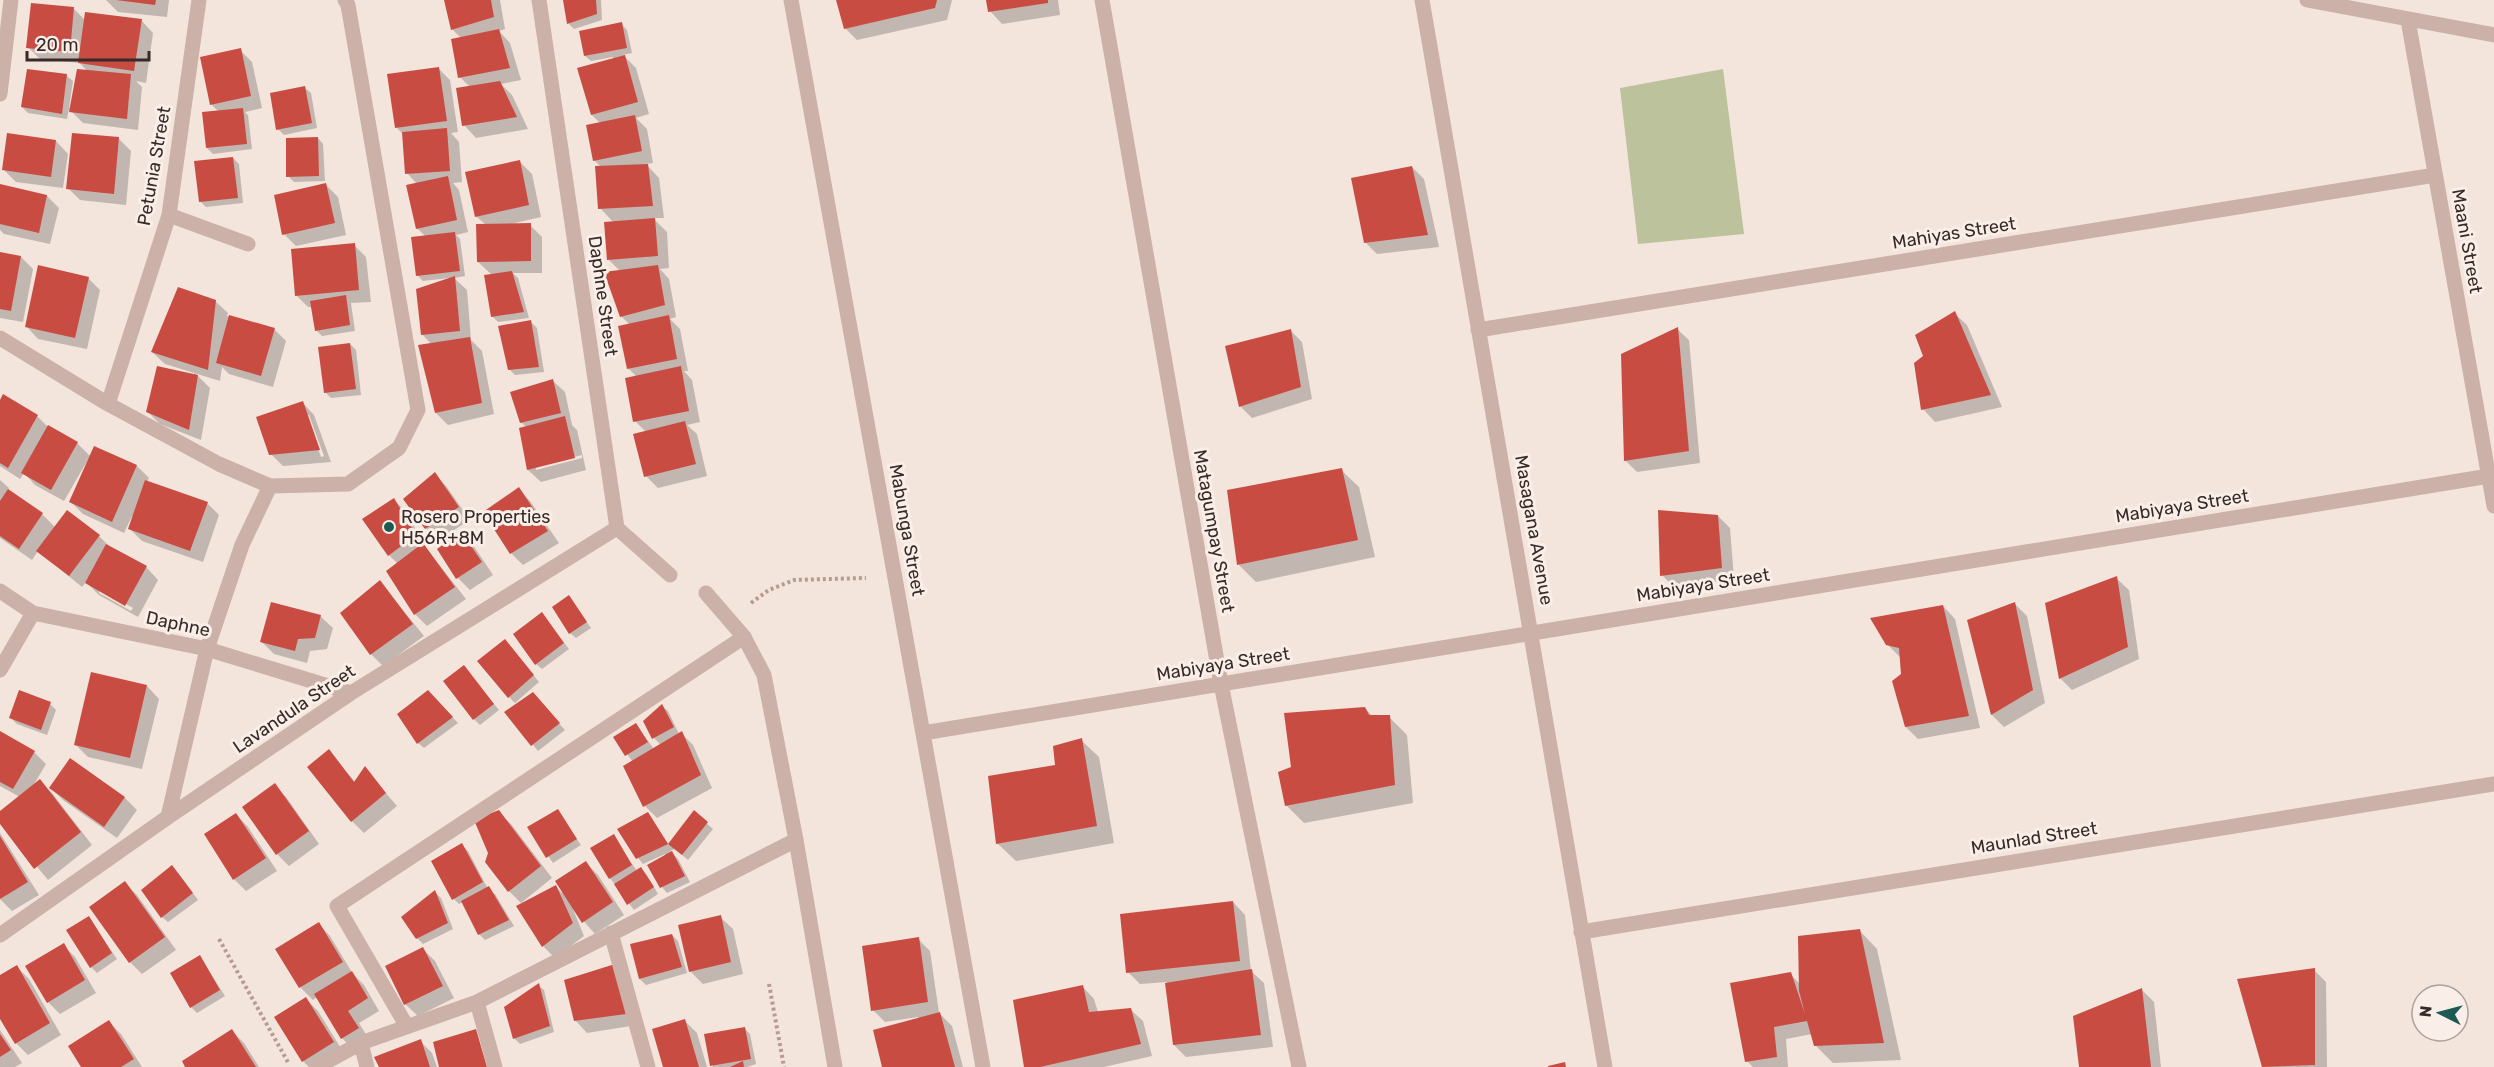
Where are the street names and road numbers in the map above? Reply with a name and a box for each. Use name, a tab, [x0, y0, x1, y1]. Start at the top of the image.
street label: Petunia Street	[133, 105, 175, 227]
street label: Maani Street	[2447, 187, 2487, 295]
street label: Mahiyas Street	[1891, 212, 2017, 254]
street label: Daphne Street	[584, 234, 622, 358]
street label: Matagumpay Street	[1189, 448, 1239, 614]
street label: Masagana Avenue	[1510, 453, 1558, 607]
street label: Mabunga Street	[885, 462, 929, 598]
street label: Mabiyaya Street	[2114, 485, 2250, 527]
street label: Mabiyaya Street	[1635, 564, 1771, 606]
street label: Daphne	[144, 606, 212, 642]
street label: Mabiyaya Street	[1155, 643, 1291, 685]
street label: Lavandula Street	[229, 660, 359, 758]
street label: Maunlad Street	[1969, 817, 2099, 859]

